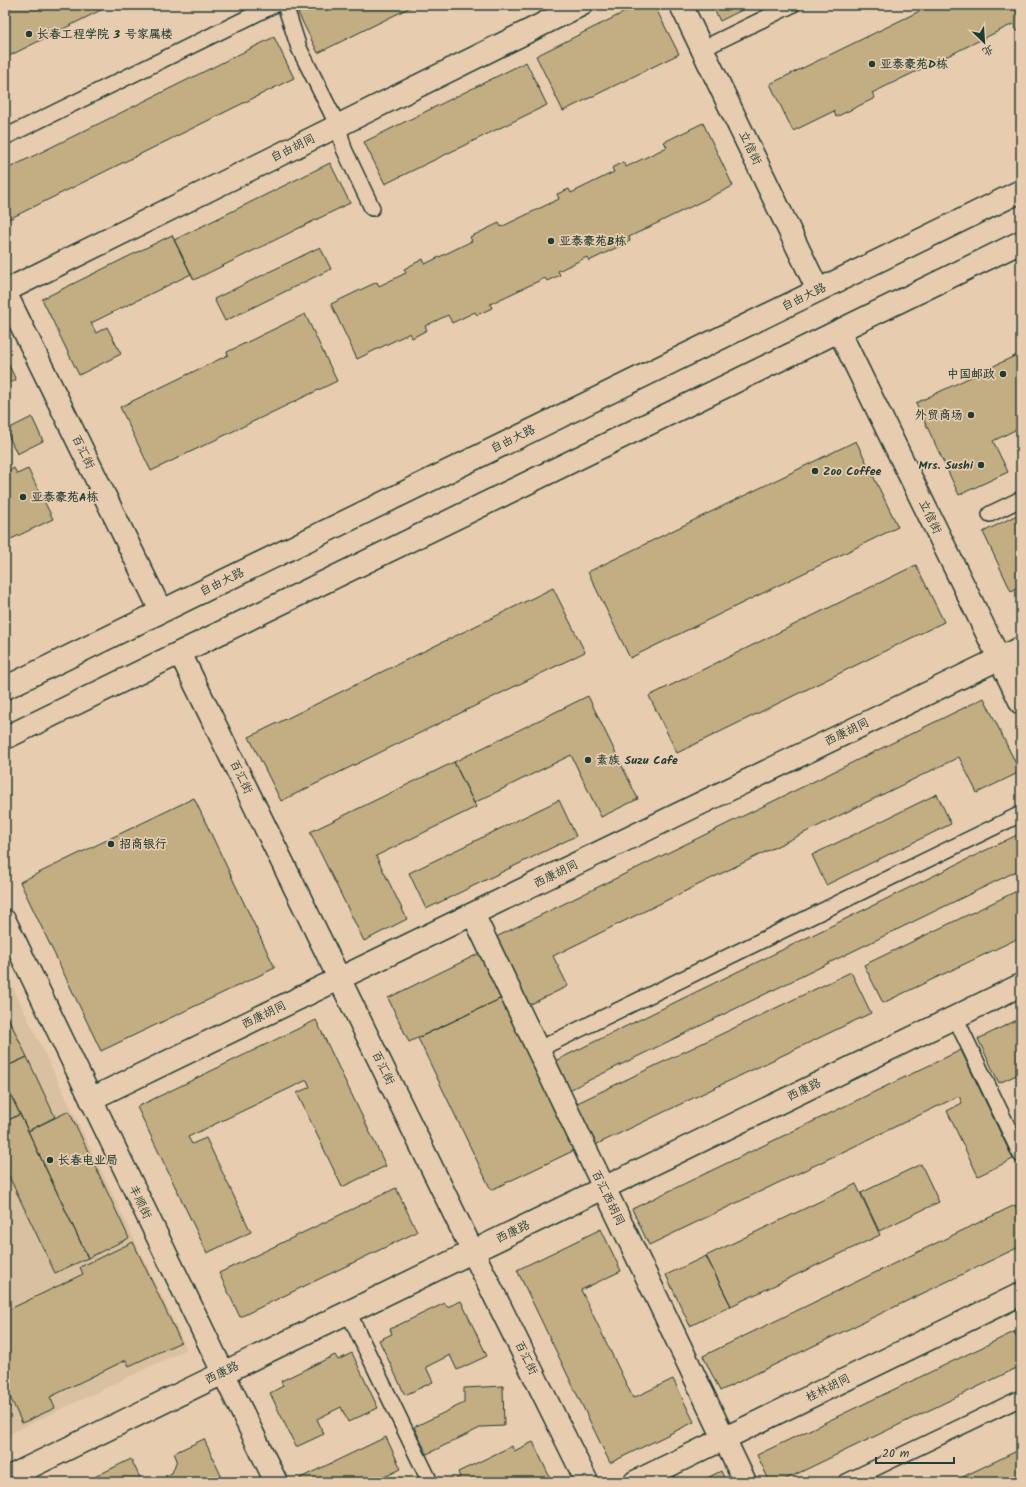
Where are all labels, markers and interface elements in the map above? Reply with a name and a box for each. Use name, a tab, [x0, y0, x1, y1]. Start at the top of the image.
north arrow	[964, 22, 1004, 62]
place label: 长春工程学院 3 号家属楼	[37, 25, 173, 44]
marker: 长春工程学院 3 号家属楼	[24, 29, 34, 39]
text: 北	[979, 40, 997, 61]
place label: 亚泰豪苑D栋	[880, 55, 948, 74]
marker: 亚泰豪苑D栋	[867, 59, 877, 69]
street label: 立信街	[734, 128, 766, 168]
street label: 自由胡同	[267, 129, 319, 167]
place label: 亚泰豪苑B栋	[559, 232, 627, 251]
marker: 亚泰豪苑B栋	[546, 236, 556, 246]
street label: 自由大路	[778, 278, 830, 316]
place label: 中国邮政	[947, 365, 995, 384]
marker: 中国邮政	[998, 369, 1008, 379]
place label: 外贸商场	[915, 406, 963, 425]
marker: 外贸商场	[966, 410, 976, 420]
street label: 自由大路	[487, 420, 539, 458]
street label: 百汇街	[67, 432, 99, 472]
place label: Mrs. Sushi	[919, 456, 974, 475]
marker: Mrs. Sushi	[976, 460, 986, 470]
place label: Zoo Coffee	[823, 462, 881, 481]
marker: Zoo Coffee	[810, 466, 820, 476]
place label: 亚泰豪苑A栋	[31, 488, 99, 507]
marker: 亚泰豪苑A栋	[18, 492, 28, 502]
street label: 立信街	[914, 497, 946, 537]
street label: 自由大路	[196, 563, 248, 601]
street label: 西康胡同	[821, 713, 873, 751]
place label: 素族 Suzu Cafe	[596, 751, 678, 770]
marker: 素族 Suzu Cafe	[583, 755, 593, 765]
street label: 百汇街	[225, 757, 257, 797]
place label: 招商银行	[119, 835, 167, 854]
marker: 招商银行	[106, 839, 116, 849]
street label: 西康胡同	[530, 855, 582, 893]
street label: 西康胡同	[238, 996, 290, 1034]
street label: 百汇街	[367, 1048, 399, 1088]
street label: 西康路	[784, 1074, 824, 1106]
place label: 长春电业局	[58, 1151, 118, 1170]
marker: 长春电业局	[45, 1155, 55, 1165]
street label: 百汇西胡同	[586, 1167, 630, 1229]
street label: 丰顺街	[124, 1182, 156, 1222]
street label: 西康路	[493, 1216, 533, 1248]
street label: 百汇街	[510, 1338, 542, 1378]
street label: 西康路	[202, 1357, 242, 1389]
street label: 桂林胡同	[802, 1369, 854, 1407]
scale bar	[876, 1439, 954, 1465]
text: 20 m	[882, 1444, 910, 1463]

